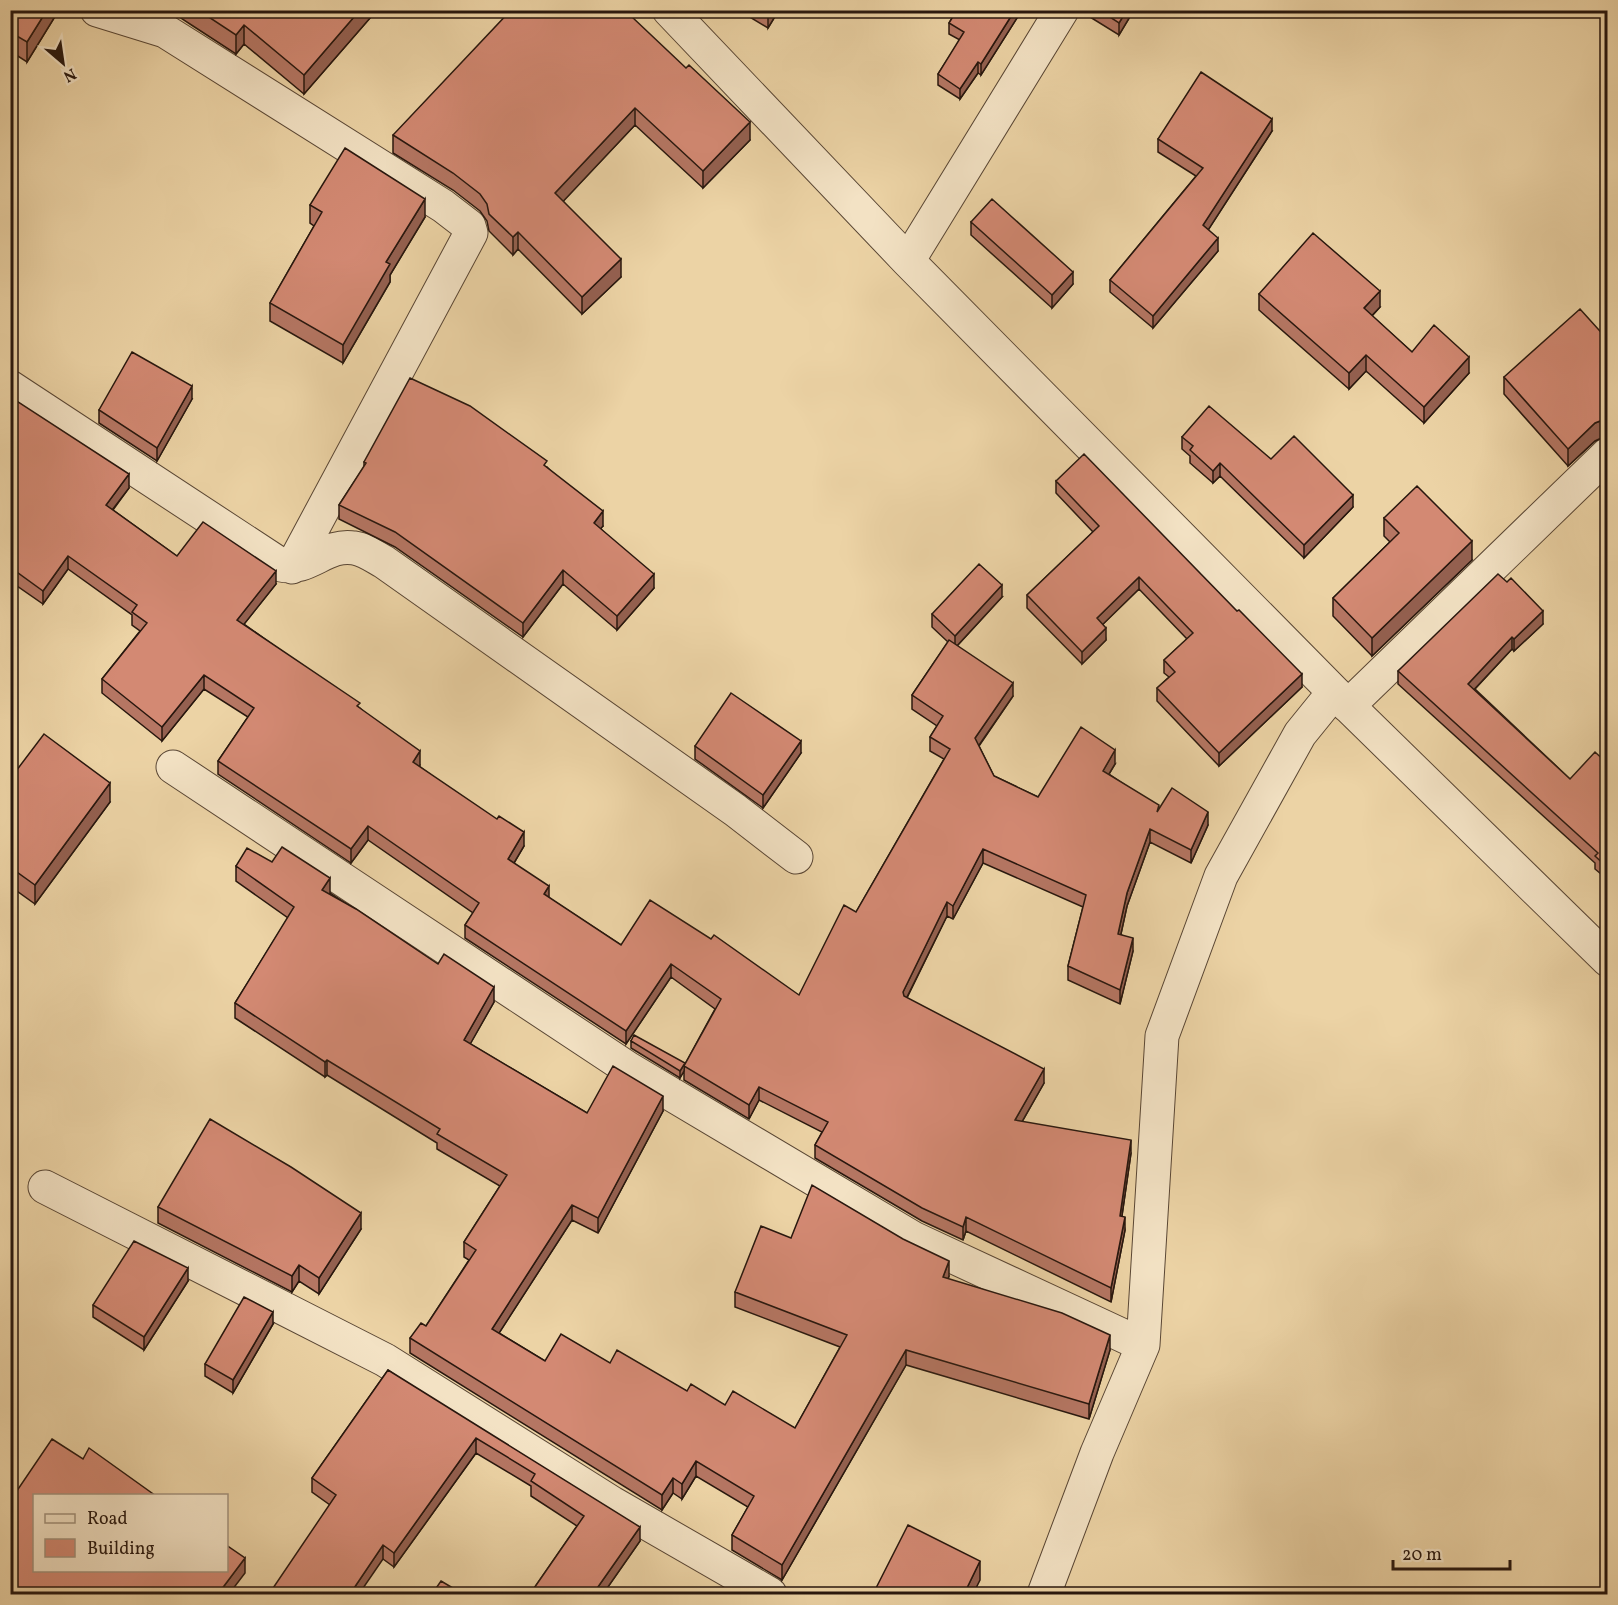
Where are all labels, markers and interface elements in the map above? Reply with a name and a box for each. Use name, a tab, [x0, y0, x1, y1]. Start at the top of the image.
north arrow	[33, 33, 93, 93]
text: N	[59, 62, 80, 87]
legend	[33, 1494, 228, 1572]
text: Road	[87, 1507, 128, 1532]
scale bar	[1393, 1533, 1510, 1571]
text: Building	[87, 1537, 155, 1562]
text: 20 m	[1402, 1543, 1442, 1568]

